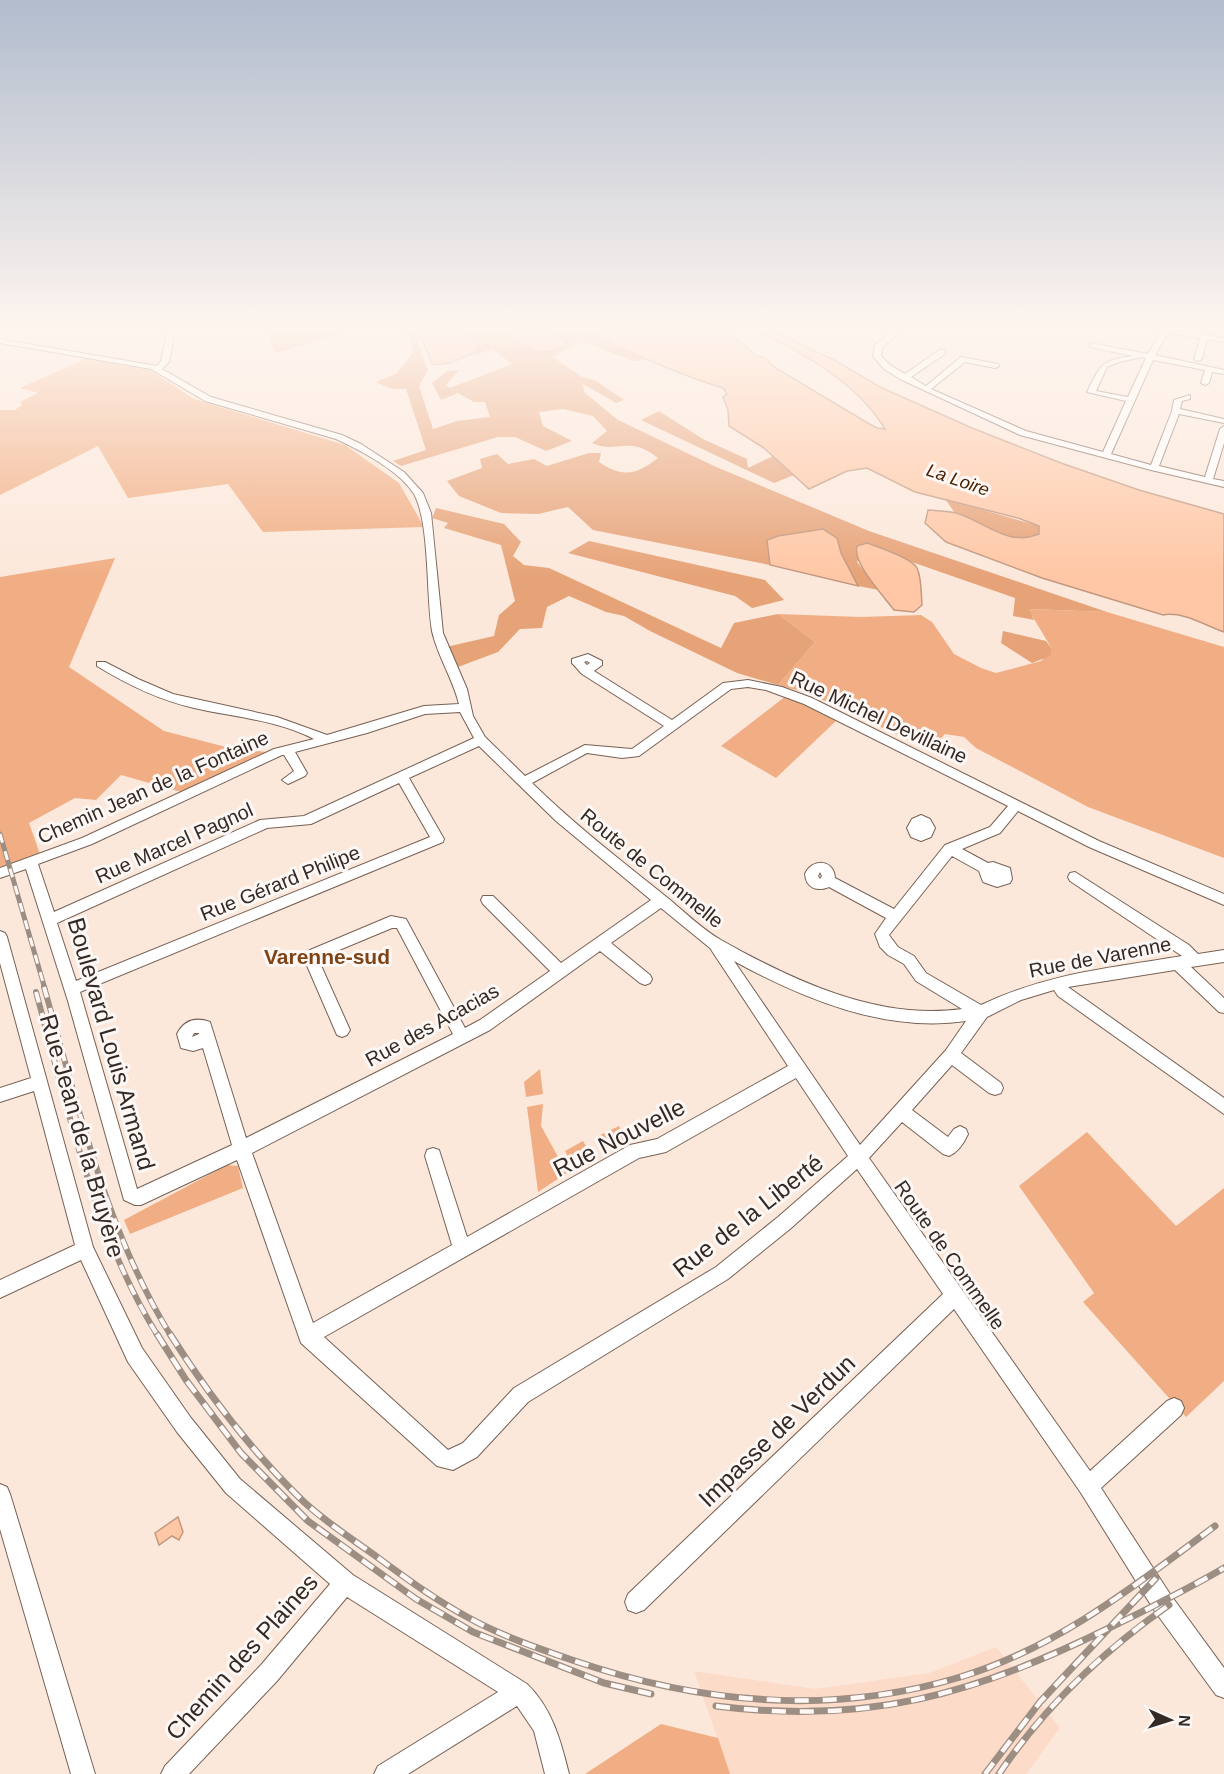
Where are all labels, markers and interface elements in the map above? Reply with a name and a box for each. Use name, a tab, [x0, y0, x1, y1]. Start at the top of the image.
water label: La Loire	[924, 460, 992, 500]
street label: Rue Michel Devillaine	[787, 666, 971, 768]
street label: Chemin Jean de la Fontaine	[34, 726, 272, 848]
street label: Rue Marcel Pagnol	[92, 798, 256, 888]
street label: Route de Commelle	[576, 804, 728, 932]
street label: Rue Gérard Philipe	[197, 841, 363, 925]
street label: Boulevard Louis Armand	[62, 914, 160, 1173]
street label: Rue de Varenne	[1027, 932, 1173, 982]
district label: Varenne-sud	[264, 945, 390, 968]
street label: Rue des Acacias	[362, 979, 502, 1071]
street label: Rue Jean de la Bruyère	[35, 1011, 130, 1261]
street label: Rue Nouvelle	[548, 1093, 689, 1182]
street label: Rue de la Liberté	[667, 1149, 828, 1283]
street label: Route de Commelle	[890, 1176, 1010, 1334]
street label: Impasse de Verdun	[693, 1349, 860, 1512]
street label: Chemin des Plaines	[160, 1568, 323, 1745]
north arrow	[1140, 1690, 1200, 1750]
text: N	[1176, 1715, 1193, 1727]

